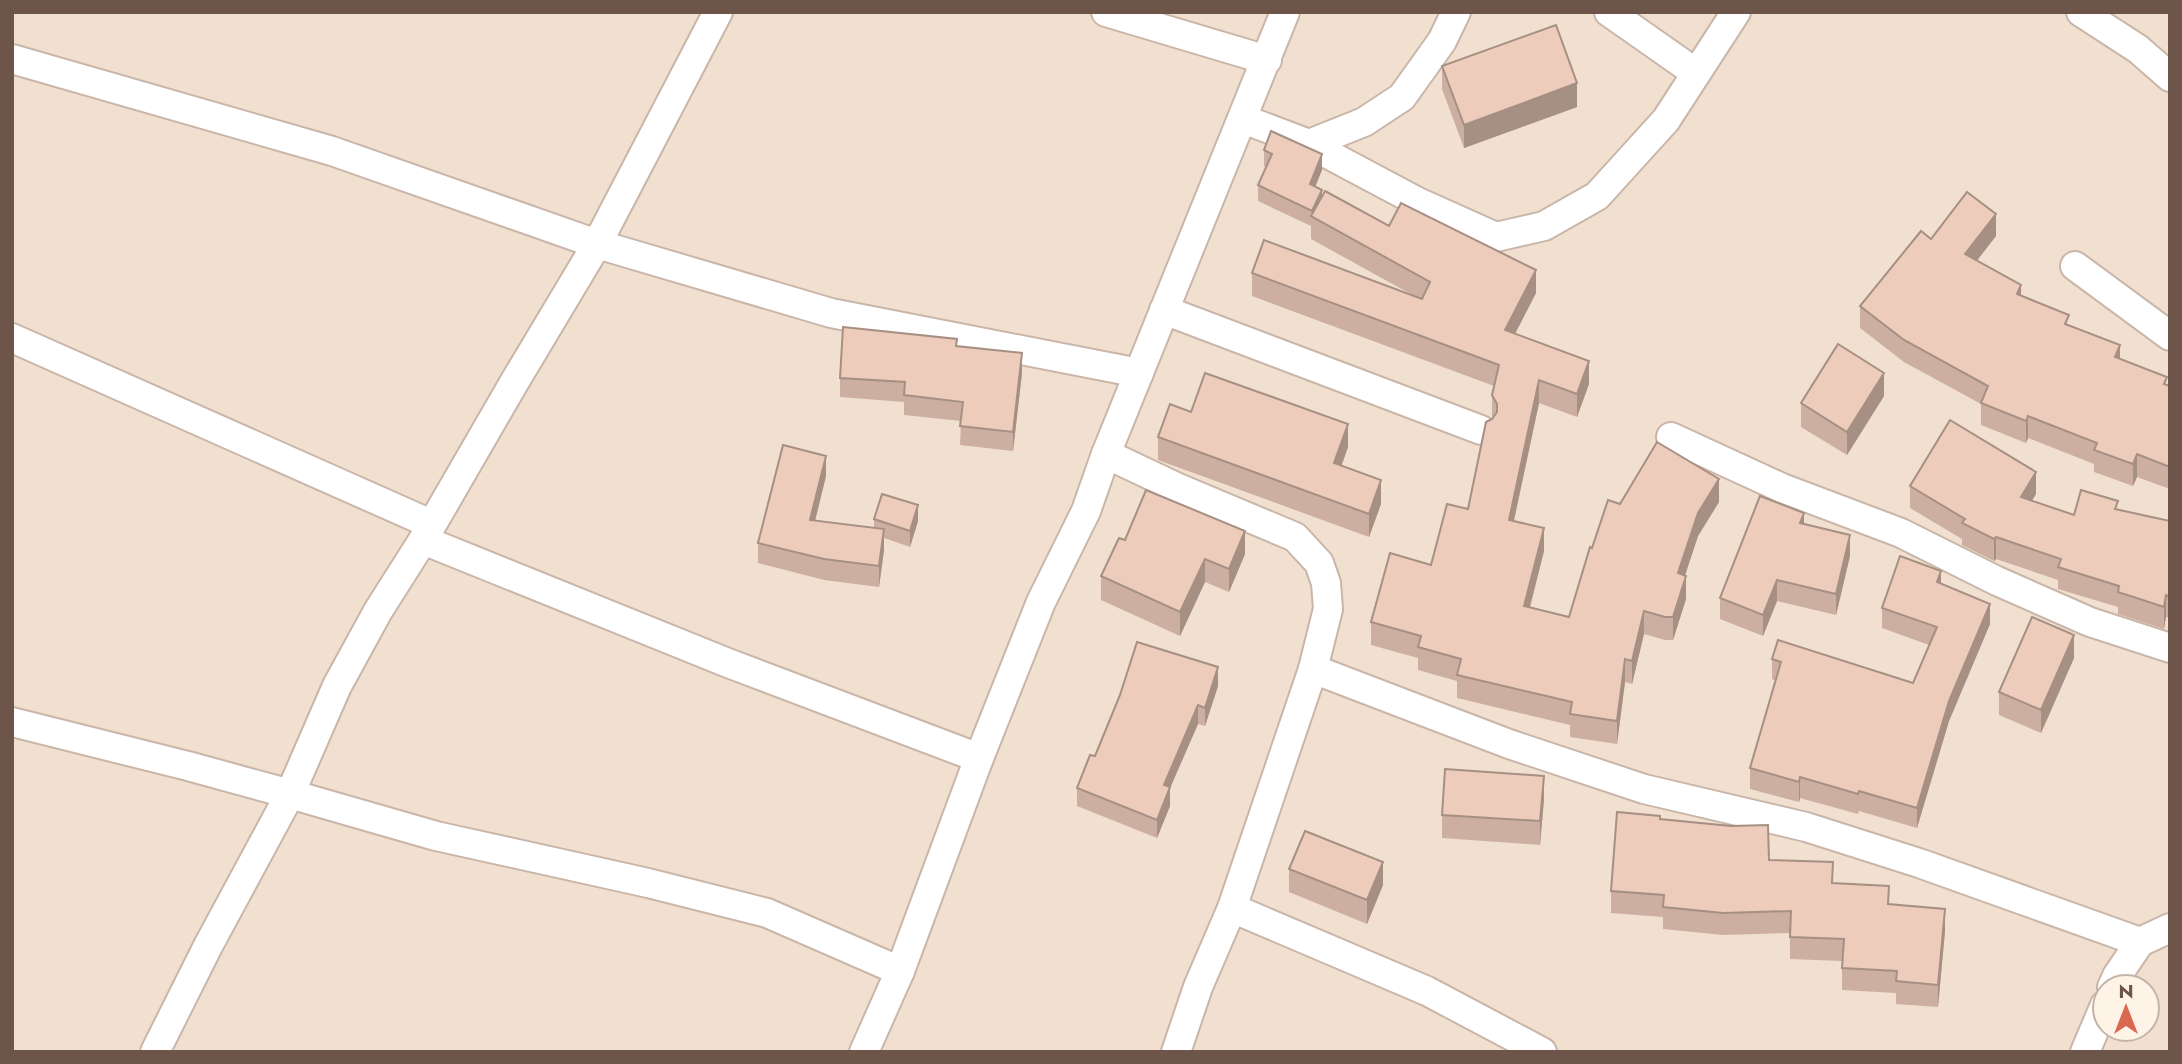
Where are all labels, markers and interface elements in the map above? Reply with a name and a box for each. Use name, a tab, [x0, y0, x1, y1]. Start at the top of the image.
north arrow	[2091, 973, 2161, 1043]
text: N	[2118, 978, 2134, 1005]

